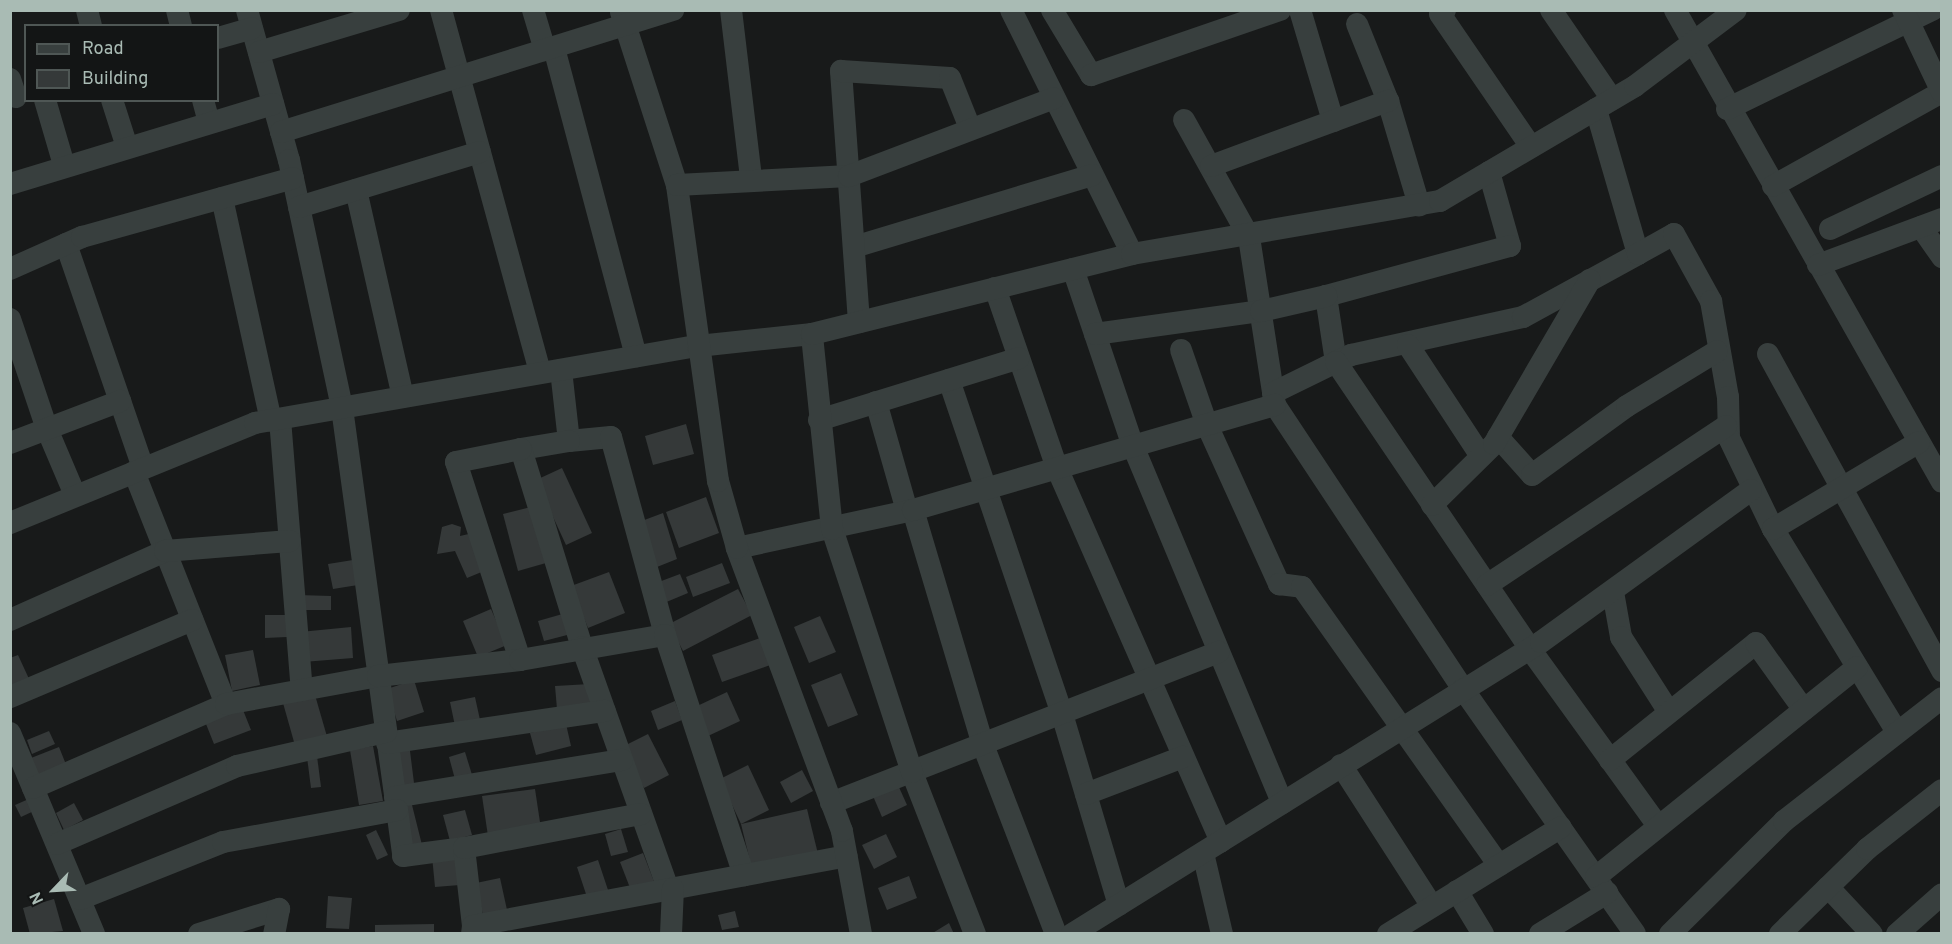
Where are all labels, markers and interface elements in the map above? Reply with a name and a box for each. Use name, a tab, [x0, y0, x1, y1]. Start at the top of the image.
legend	[24, 24, 219, 102]
text: Road	[82, 38, 124, 61]
text: Building	[82, 68, 148, 91]
north arrow	[24, 860, 84, 920]
text: N	[26, 888, 49, 907]

